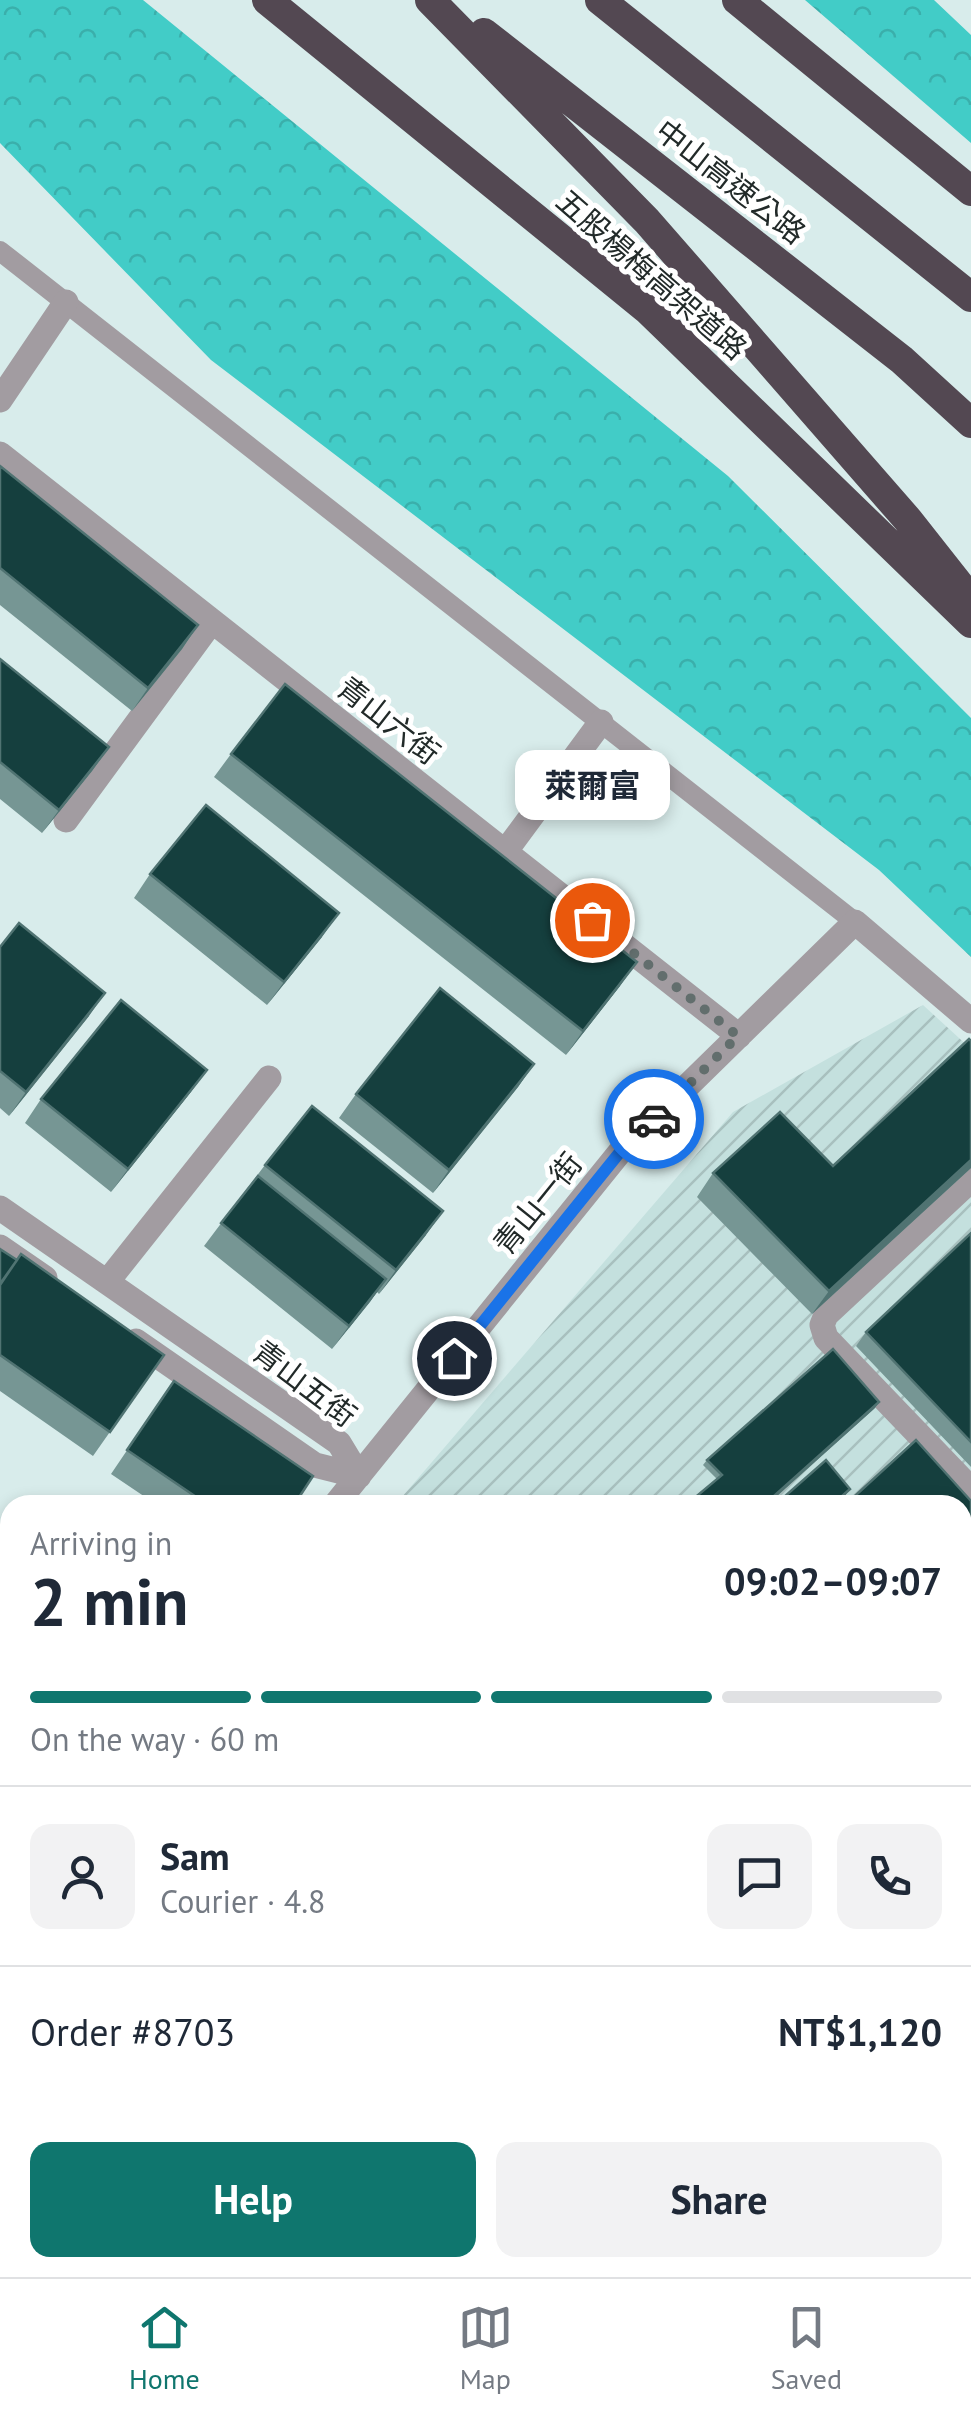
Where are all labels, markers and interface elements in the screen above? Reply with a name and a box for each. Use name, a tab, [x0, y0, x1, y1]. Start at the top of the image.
street label: 中山高速公路	[648, 110, 814, 252]
street label: 五股楊梅高架道路	[549, 181, 755, 367]
street label: 青山六街	[330, 668, 448, 772]
callout: 萊爾富	[514, 750, 670, 820]
text: 萊爾富	[544, 764, 641, 806]
pin	[550, 878, 635, 963]
icon: bag	[565, 893, 620, 948]
courier	[604, 1069, 704, 1169]
icon: car	[627, 1092, 682, 1147]
street label: 青山一街	[484, 1144, 590, 1262]
pin	[412, 1316, 497, 1401]
street label: 青山五街	[245, 1331, 365, 1435]
icon: home	[427, 1331, 482, 1386]
text: Arriving in	[30, 1522, 172, 1564]
text: 09:02–09:07	[724, 1556, 942, 1605]
text: 2 min	[30, 1559, 189, 1643]
text: On the way · 60 m	[30, 1718, 279, 1760]
button: person	[30, 1824, 135, 1929]
button: chat	[707, 1824, 812, 1929]
button: phone	[837, 1824, 942, 1929]
text: Sam	[160, 1831, 230, 1880]
text: Courier · 4.8	[160, 1880, 326, 1922]
text: Order #8703	[30, 2007, 235, 2056]
text: NT$1,120	[778, 2007, 942, 2056]
button: Help	[30, 2142, 476, 2257]
button: Share	[496, 2142, 942, 2257]
tab: Home	[129, 2300, 200, 2397]
tab: Map	[458, 2300, 513, 2397]
tab: Saved	[771, 2300, 842, 2397]

